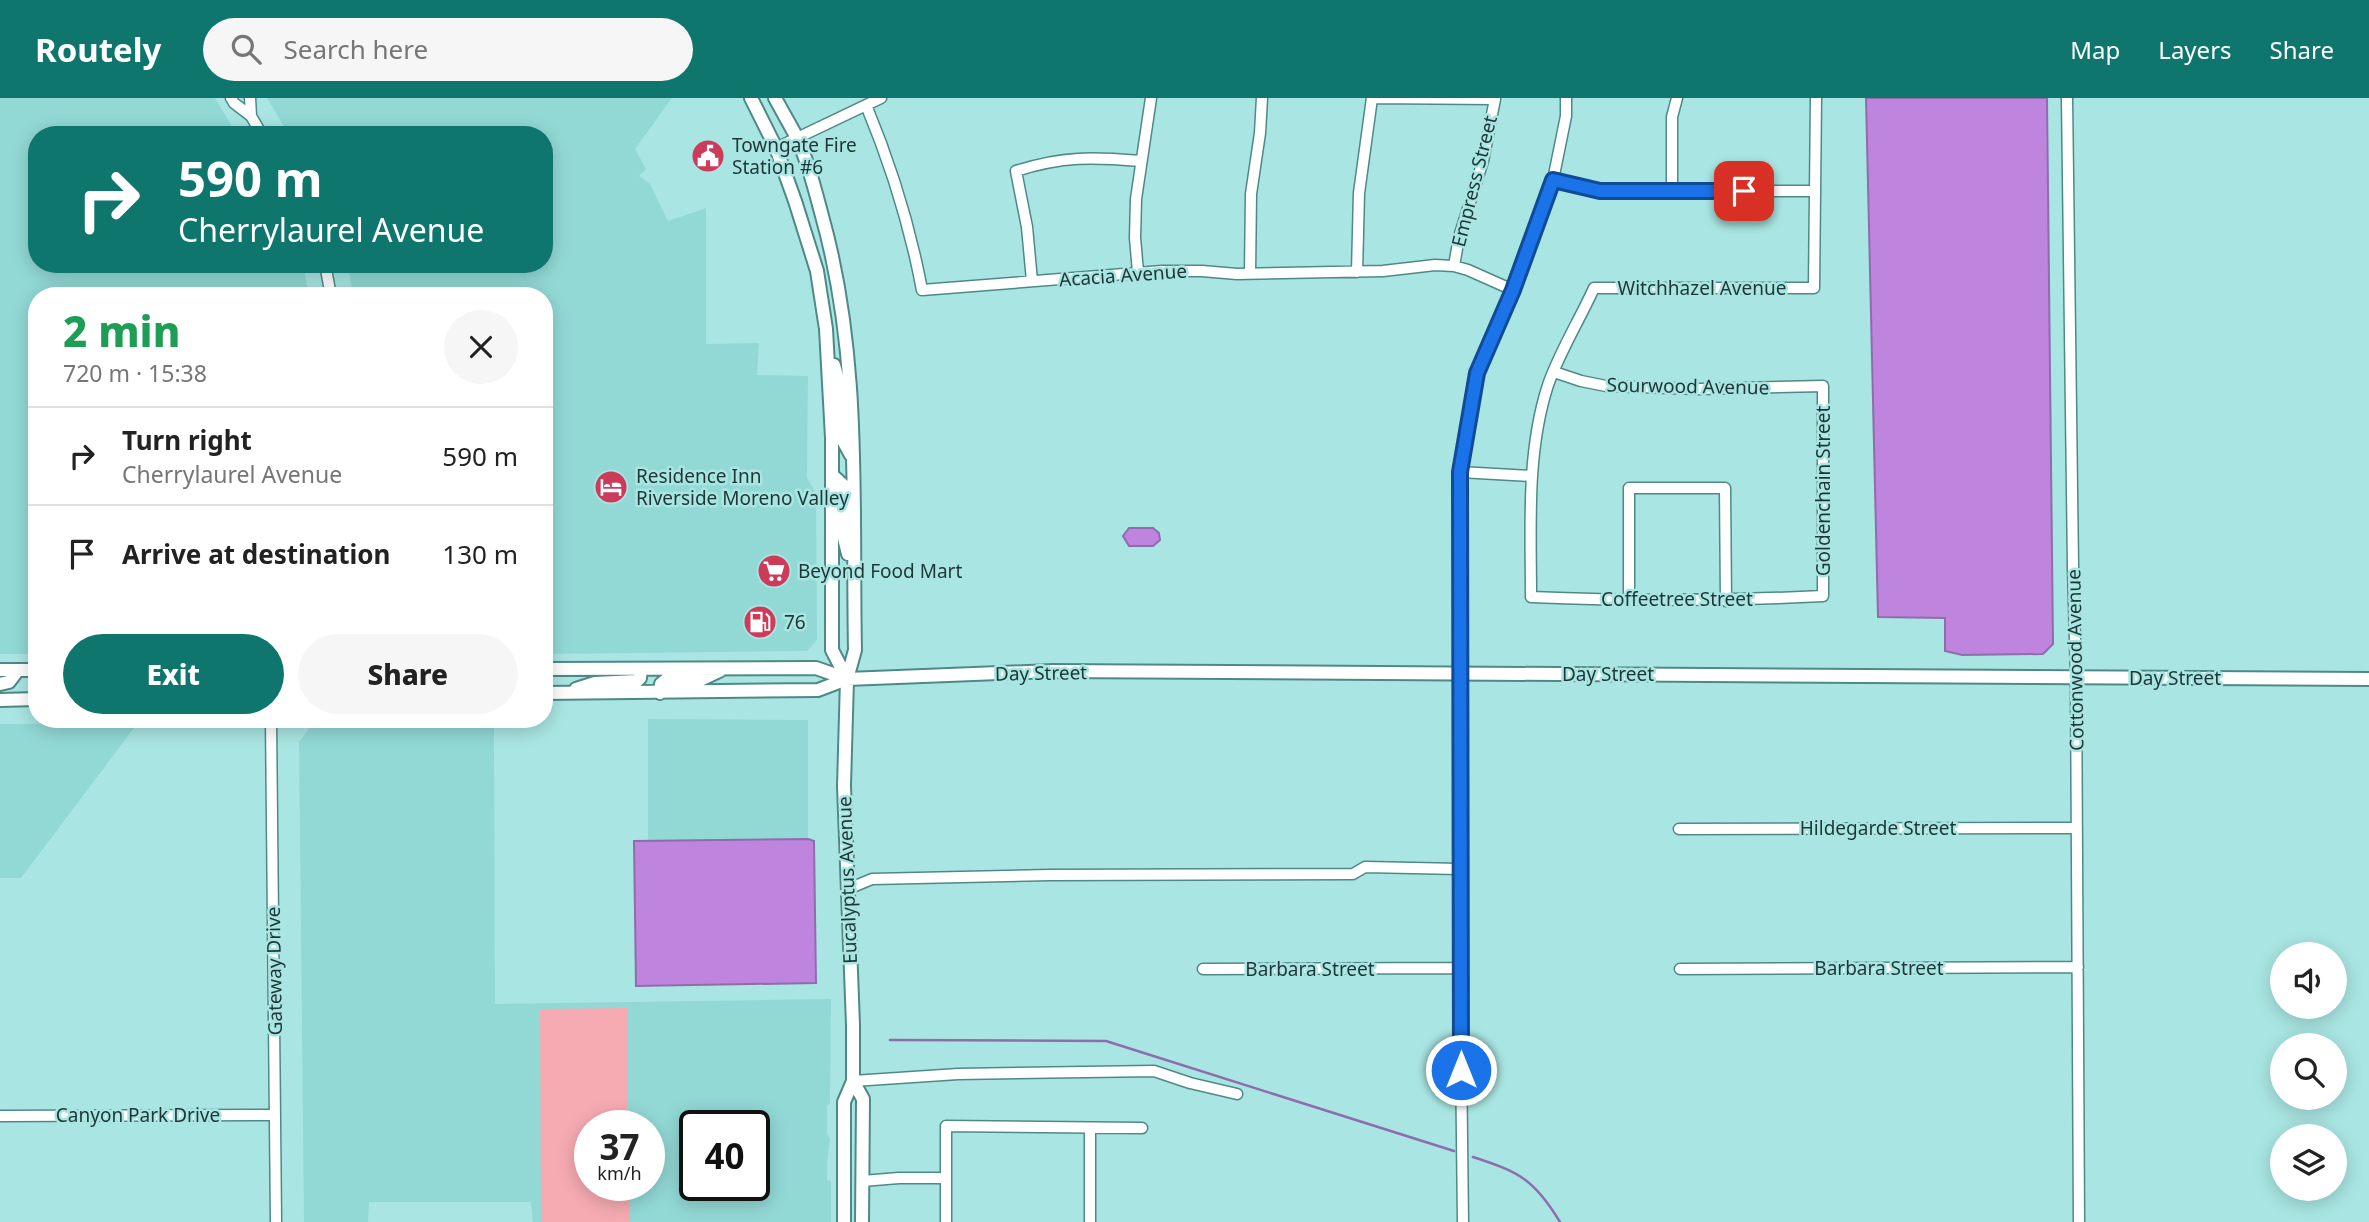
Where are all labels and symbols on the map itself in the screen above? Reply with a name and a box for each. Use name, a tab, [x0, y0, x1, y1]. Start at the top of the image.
street label: Empress Street	[1445, 113, 1503, 249]
place label: Towngate Fire Station #6	[732, 132, 857, 180]
public building icon: Towngate Fire Station #6	[689, 137, 727, 175]
pin	[1714, 161, 1774, 221]
street label: Acacia Avenue	[1058, 258, 1188, 292]
street label: Witchhazel Avenue	[1618, 275, 1786, 301]
street label: Sourwood Avenue	[1606, 372, 1770, 400]
street label: Goldenchain Street	[1810, 406, 1836, 576]
place label: Residence Inn Riverside Moreno Valley	[636, 463, 849, 511]
hotel icon: Residence Inn Riverside Moreno Valley	[592, 468, 630, 506]
supermarket icon: Beyond Food Mart	[755, 552, 793, 590]
place label: Beyond Food Mart	[798, 558, 962, 584]
street label: Cottonwood Avenue	[2060, 569, 2090, 751]
street label: Coffeetree Street	[1601, 586, 1753, 612]
fuel station icon: 76	[741, 603, 779, 641]
place label: 76	[784, 609, 806, 635]
street label: Day Street	[995, 659, 1087, 687]
street label: Day Street	[1562, 661, 1654, 687]
street label: Day Street	[2129, 665, 2221, 691]
street label: Eucalyptus Avenue	[831, 796, 863, 964]
street label: Hildegarde Street	[1800, 815, 1956, 841]
street label: Gateway Drive	[260, 906, 288, 1036]
street label: Barbara Street	[1814, 955, 1944, 981]
street label: Barbara Street	[1245, 956, 1375, 982]
position arrow	[1424, 1033, 1498, 1107]
street label: Canyon Park Drive	[56, 1102, 220, 1128]
speed limit sign: 40	[679, 1110, 770, 1201]

